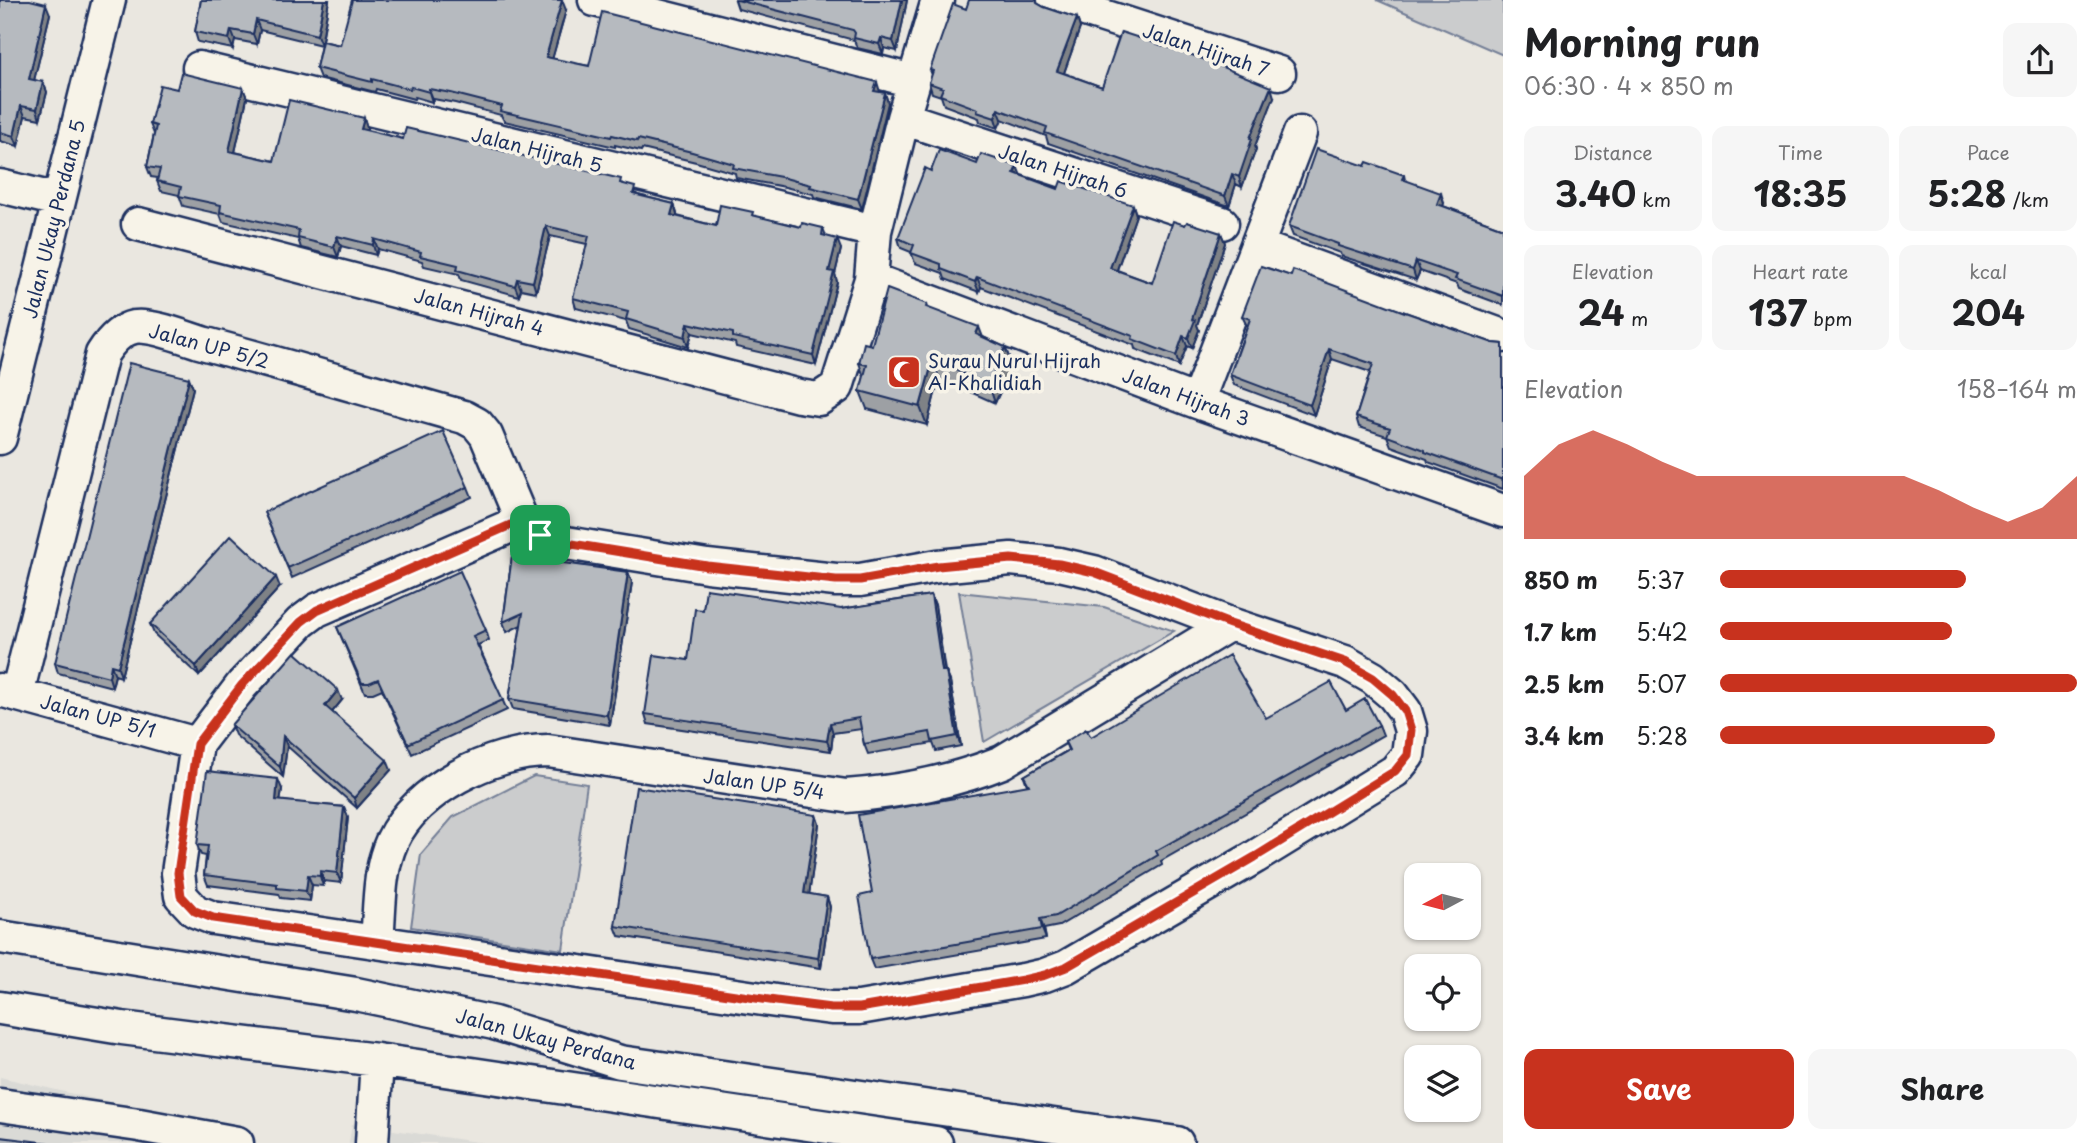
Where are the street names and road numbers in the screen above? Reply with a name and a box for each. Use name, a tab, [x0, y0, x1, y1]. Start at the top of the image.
street label: Jalan Hijrah 7	[1139, 15, 1274, 83]
street label: Jalan Ukay Perdana 5	[15, 116, 91, 321]
street label: Jalan Hijrah 5	[469, 119, 606, 179]
street label: Jalan Hijrah 6	[995, 136, 1131, 204]
street label: Jalan Hijrah 4	[411, 280, 547, 342]
street label: Jalan UP 5/2	[146, 316, 272, 375]
street label: Jalan Hijrah 3	[1119, 360, 1254, 432]
street label: Jalan UP 5/1	[37, 686, 159, 744]
street label: Jalan UP 5/4	[702, 761, 827, 805]
street label: Jalan Ukay Perdana	[453, 1001, 640, 1076]

